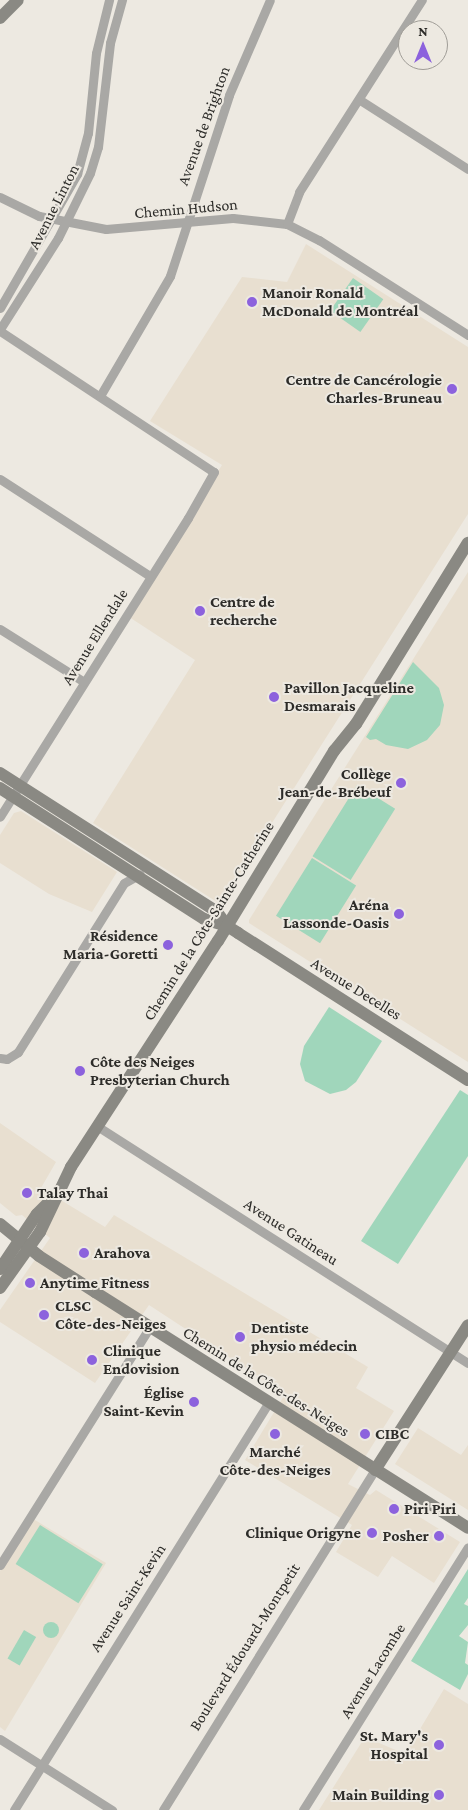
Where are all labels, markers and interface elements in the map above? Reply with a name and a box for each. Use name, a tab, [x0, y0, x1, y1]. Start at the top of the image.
north arrow	[398, 20, 448, 70]
text: N	[418, 23, 428, 39]
street label: Avenue de Brighton	[174, 64, 234, 188]
street label: Avenue Linton	[24, 161, 84, 253]
street label: Chemin Hudson	[133, 195, 239, 223]
place label: Manoir Ronald McDonald de Montréal	[262, 283, 418, 321]
marker: Manoir Ronald McDonald de Montréal	[246, 296, 258, 308]
place label: Centre de Cancérologie Charles-Bruneau	[286, 370, 442, 408]
marker: Centre de Cancérologie Charles-Bruneau	[446, 383, 458, 395]
street label: Avenue Ellendale	[58, 585, 132, 689]
place label: Centre de recherche	[210, 592, 277, 630]
marker: Centre de recherche	[194, 605, 206, 617]
place label: Pavillon Jacqueline Desmarais	[284, 678, 414, 716]
marker: Pavillon Jacqueline Desmarais	[268, 691, 280, 703]
place label: Collège Jean-de-Brébeuf	[279, 764, 391, 802]
marker: Collège Jean-de-Brébeuf	[395, 777, 407, 789]
street label: Chemin de la Côte-Sainte-Catherine	[140, 818, 278, 1024]
place label: Aréna Lassonde-Oasis	[283, 895, 389, 933]
marker: Aréna Lassonde-Oasis	[393, 908, 405, 920]
place label: Résidence Maria-Goretti	[63, 926, 158, 964]
marker: Résidence Maria-Goretti	[162, 939, 174, 951]
street label: Avenue Decelles	[307, 954, 405, 1024]
place label: Côte des Neiges Presbyterian Church	[90, 1052, 230, 1090]
marker: Côte des Neiges Presbyterian Church	[74, 1065, 86, 1077]
place label: Talay Thai	[37, 1183, 108, 1203]
marker: Talay Thai	[21, 1187, 33, 1199]
street label: Avenue Gatineau	[240, 1194, 342, 1270]
place label: Arahova	[94, 1243, 150, 1263]
marker: Arahova	[78, 1247, 90, 1259]
place label: Anytime Fitness	[40, 1273, 149, 1293]
marker: Anytime Fitness	[24, 1277, 36, 1289]
place label: CLSC Côte-des-Neiges	[55, 1296, 166, 1334]
marker: CLSC Côte-des-Neiges	[37, 1308, 51, 1322]
place label: Dentiste physio médecin	[251, 1318, 357, 1356]
street label: Chemin de la Côte-des-Neiges	[179, 1323, 353, 1441]
marker: Dentiste physio médecin	[233, 1330, 247, 1344]
place label: Clinique Endovision	[103, 1341, 179, 1379]
marker: Clinique Endovision	[85, 1353, 99, 1367]
place label: Église Saint-Kevin	[104, 1383, 184, 1421]
marker: Église Saint-Kevin	[188, 1396, 200, 1408]
place label: CIBC	[375, 1424, 409, 1444]
marker: Marché Côte-des-Neiges	[269, 1428, 281, 1440]
marker: CIBC	[359, 1428, 371, 1440]
place label: Marché Côte-des-Neiges	[219, 1442, 331, 1480]
place label: Piri Piri	[404, 1499, 456, 1519]
marker: Piri Piri	[388, 1503, 400, 1515]
place label: Clinique Origyne	[245, 1523, 361, 1543]
marker: Clinique Origyne	[365, 1526, 379, 1540]
place label: Posher	[383, 1526, 429, 1546]
marker: Posher	[433, 1530, 445, 1542]
street label: Avenue Saint-Kevin	[86, 1540, 170, 1656]
street label: Boulevard Édouard-Montpetit	[186, 1560, 304, 1734]
street label: Avenue Lacombe	[336, 1620, 410, 1722]
place label: St. Mary's Hospital	[360, 1726, 428, 1764]
marker: St. Mary's Hospital	[432, 1738, 446, 1752]
place label: Main Building	[332, 1785, 429, 1805]
marker: Main Building	[433, 1789, 445, 1801]

